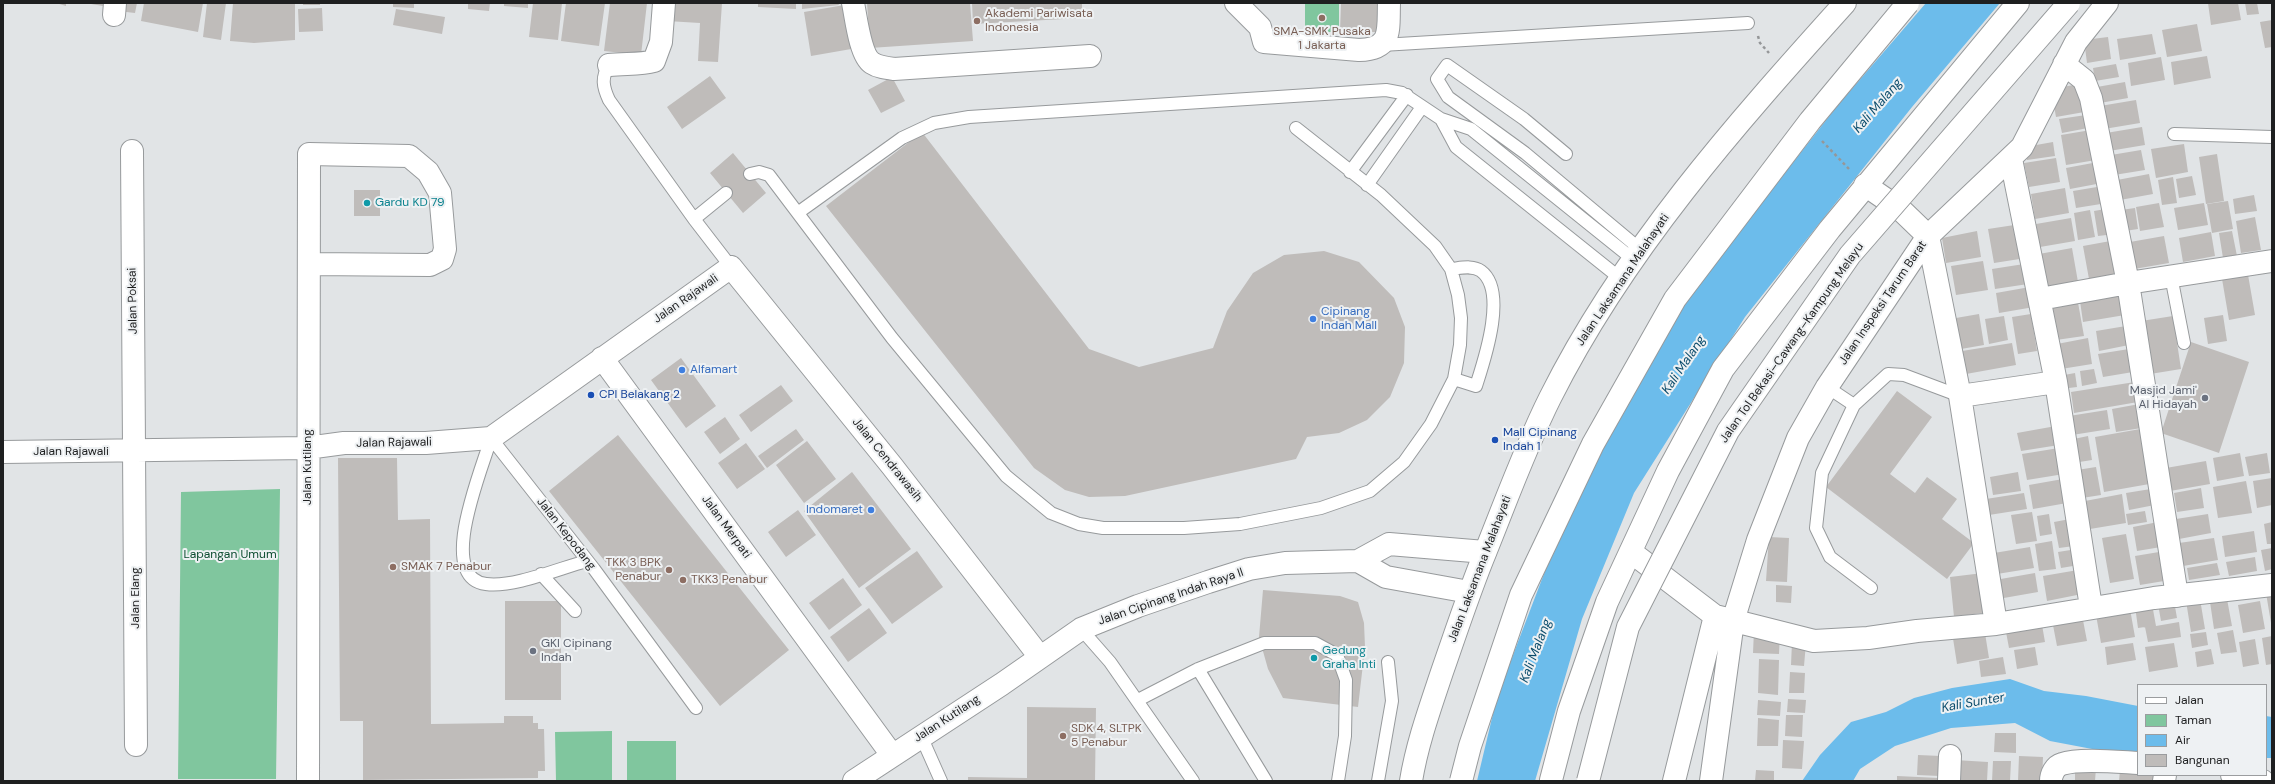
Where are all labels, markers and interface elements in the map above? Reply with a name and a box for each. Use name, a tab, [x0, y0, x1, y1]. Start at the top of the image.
place label: Akademi Pariwisata Indonesia	[985, 7, 1093, 35]
marker: SMA-SMK Pusaka 1 Jakarta	[1317, 13, 1327, 23]
marker: Akademi Pariwisata Indonesia	[972, 16, 982, 26]
place label: SMA-SMK Pusaka 1 Jakarta	[1273, 25, 1371, 53]
water label: Kali Malang	[1850, 76, 1906, 136]
place label: Gardu KD 79	[375, 196, 445, 210]
marker: Gardu KD 79	[362, 198, 372, 208]
street label: Jalan Laksamana Malahayati	[1573, 211, 1673, 349]
street label: Jalan Inspeksi Tarum Barat	[1836, 238, 1930, 368]
street label: Jalan Tol Bekasi–Cawang–Kampung Melayu	[1717, 240, 1867, 446]
street label: Jalan Poksai	[125, 268, 141, 334]
street label: Jalan Rajawali	[651, 271, 721, 327]
place label: Cipinang Indah Mall	[1321, 305, 1377, 333]
marker: Cipinang Indah Mall	[1308, 314, 1318, 324]
water label: Kali Malang	[1659, 333, 1709, 397]
place label: Alfamart	[690, 363, 737, 377]
marker: Alfamart	[677, 365, 687, 375]
place label: Masjid Jami' Al Hidayah	[2130, 384, 2197, 412]
place label: CPI Belakang 2	[599, 388, 680, 402]
marker: CPI Belakang 2	[586, 390, 596, 400]
marker: Masjid Jami' Al Hidayah	[2200, 393, 2210, 403]
street label: Jalan Cendrawasih	[849, 415, 925, 505]
place label: Mall Cipinang Indah 1	[1503, 426, 1577, 454]
street label: Jalan Kutilang	[301, 429, 315, 505]
street label: Jalan Rajawali	[356, 435, 432, 451]
marker: Mall Cipinang Indah 1	[1490, 435, 1500, 445]
street label: Jalan Rajawali	[33, 445, 109, 459]
street label: Jalan Merpati	[698, 493, 754, 561]
street label: Jalan Laksamana Malahayati	[1445, 494, 1515, 644]
street label: Jalan Kepodang	[533, 495, 599, 573]
place label: Indomaret	[806, 503, 863, 517]
marker: Indomaret	[866, 505, 876, 515]
park label: Lapangan Umum	[183, 548, 277, 562]
place label: TKK 3 BPK Penabur	[606, 556, 661, 584]
place label: SMAK 7 Penabur	[401, 560, 491, 574]
marker: SMAK 7 Penabur	[388, 562, 398, 572]
marker: TKK 3 BPK Penabur	[664, 565, 674, 575]
street label: Jalan Cipinang Indah Raya II	[1096, 565, 1246, 629]
street label: Jalan Elang	[129, 567, 143, 629]
place label: TKK3 Penabur	[691, 573, 767, 587]
marker: TKK3 Penabur	[678, 575, 688, 585]
water label: Kali Malang	[1517, 617, 1555, 685]
place label: GKI Cipinang Indah	[541, 637, 612, 665]
place label: Gedung Graha Inti	[1322, 644, 1376, 672]
marker: GKI Cipinang Indah	[528, 646, 538, 656]
marker: Gedung Graha Inti	[1309, 653, 1319, 663]
legend	[2137, 684, 2267, 776]
water label: Kali Sunter	[1940, 690, 2006, 716]
street label: Jalan Kutilang	[911, 692, 983, 746]
text: Jalan	[2175, 692, 2204, 708]
text: Taman	[2175, 712, 2211, 728]
place label: SDK 4, SLTPK 5 Penabur	[1071, 722, 1142, 750]
marker: SDK 4, SLTPK 5 Penabur	[1058, 731, 1068, 741]
text: Air	[2175, 732, 2190, 748]
text: Bangunan	[2175, 752, 2230, 768]

